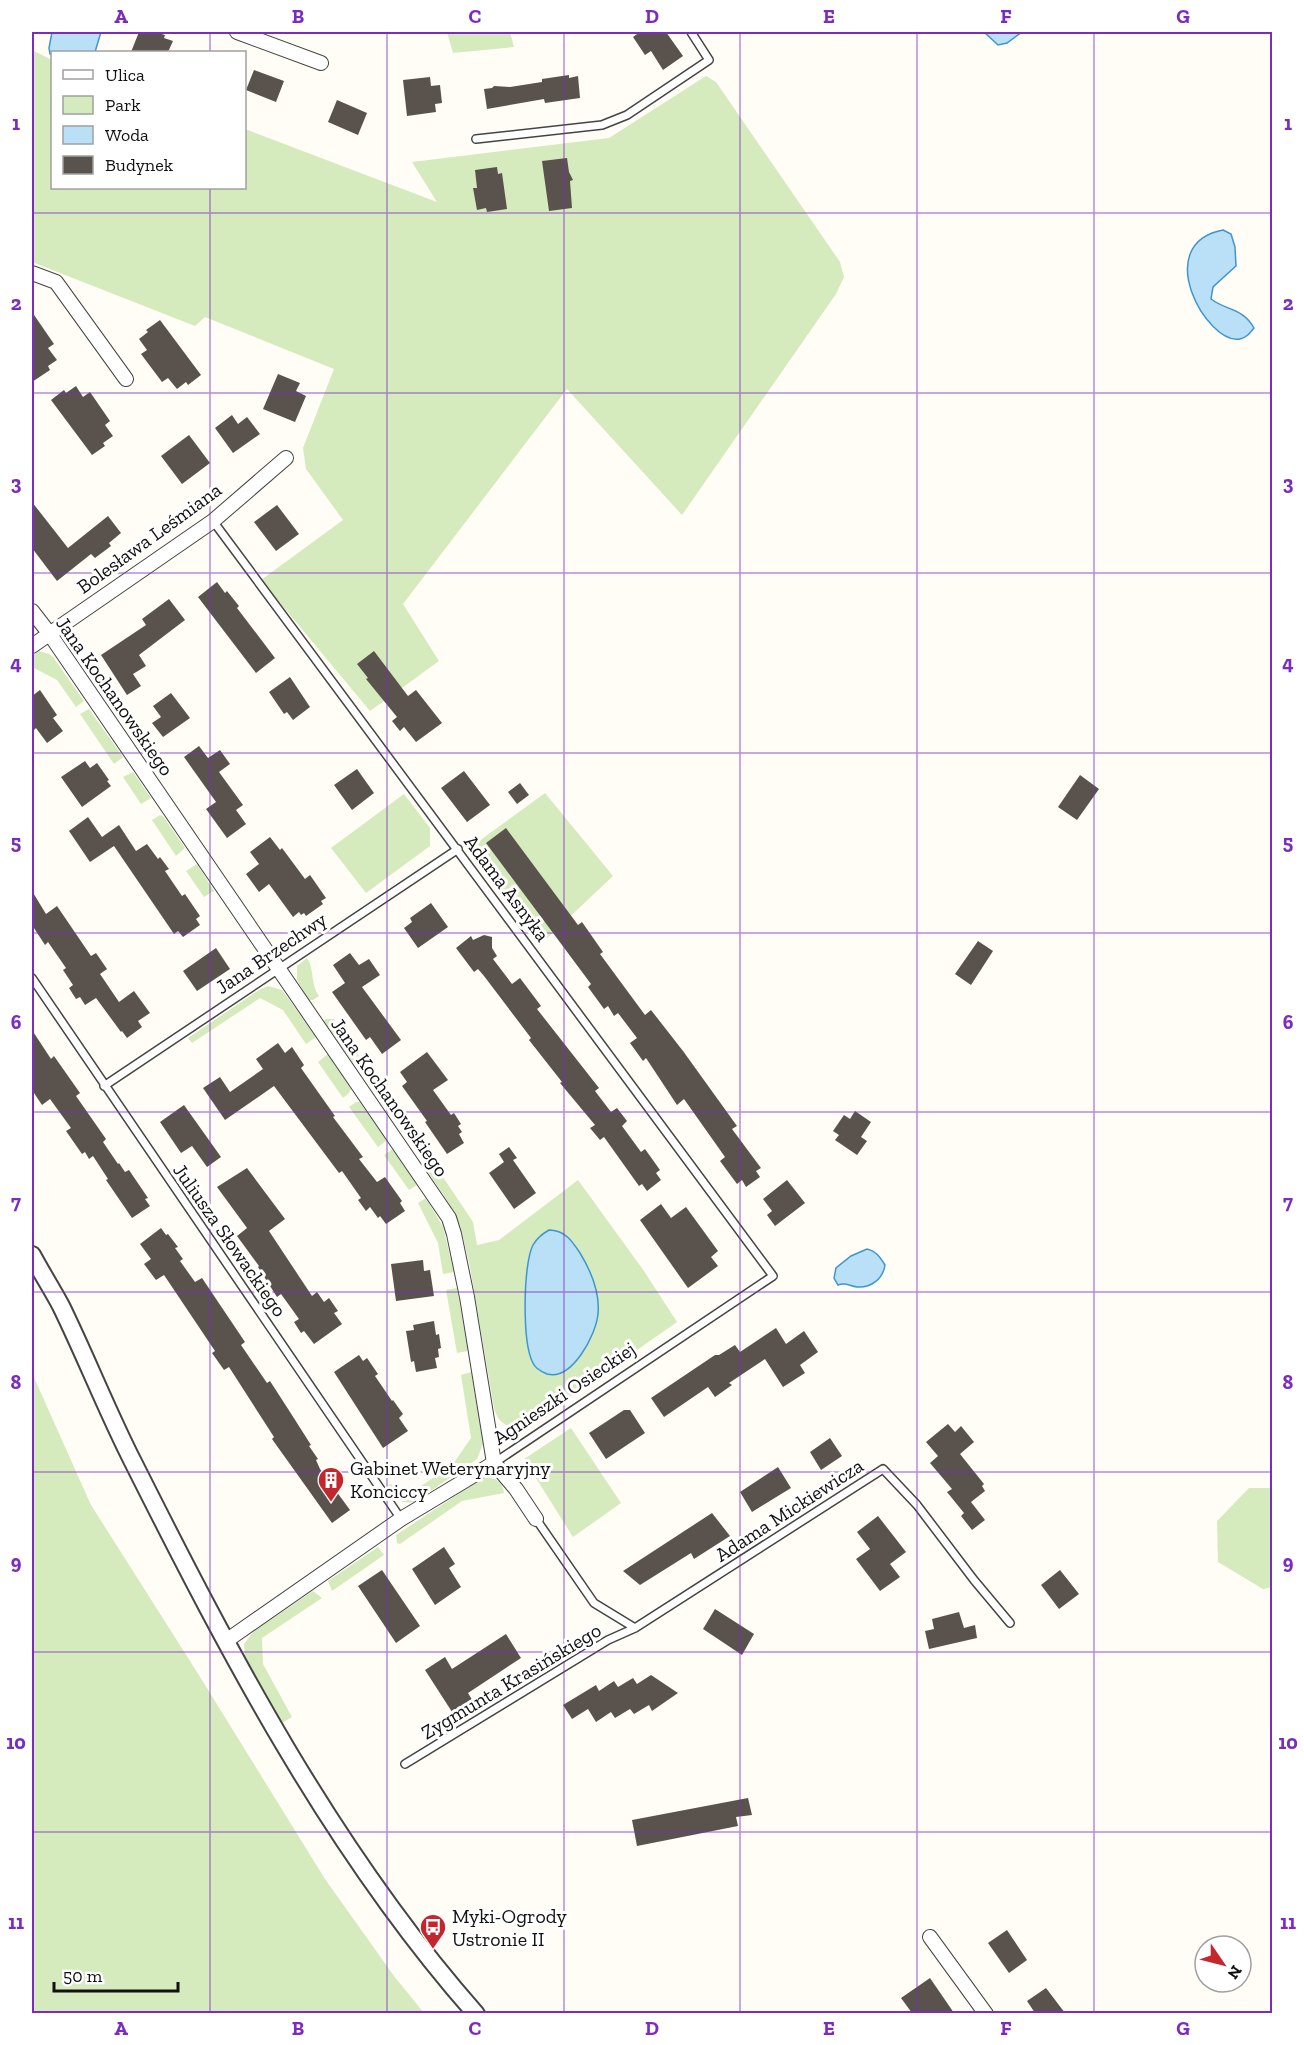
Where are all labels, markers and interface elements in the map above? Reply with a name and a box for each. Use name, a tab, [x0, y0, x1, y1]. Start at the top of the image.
text: A	[114, 4, 128, 28]
text: B	[292, 4, 304, 28]
text: C	[469, 4, 482, 28]
text: D	[645, 4, 659, 28]
text: E	[823, 4, 835, 28]
text: F	[1000, 4, 1012, 28]
text: G	[1176, 4, 1190, 28]
legend	[51, 51, 246, 189]
text: Ulica	[105, 64, 145, 86]
text: Park	[105, 94, 141, 116]
text: 1	[12, 111, 20, 135]
text: 1	[1284, 111, 1292, 135]
text: Woda	[105, 124, 149, 146]
text: Budynek	[105, 154, 174, 176]
text: 2	[11, 291, 22, 315]
text: 2	[1283, 291, 1294, 315]
text: 3	[11, 471, 22, 495]
text: 3	[1283, 471, 1294, 495]
street label: Bolesława Leśmiana	[72, 477, 226, 598]
street label: Jana Kochanowskiego	[51, 612, 179, 780]
text: 4	[10, 651, 22, 675]
text: 4	[1282, 651, 1294, 675]
text: 5	[11, 830, 21, 854]
street label: Adama Asnyka	[459, 830, 555, 946]
text: 5	[1283, 830, 1293, 854]
street label: Jana Brzechwy	[211, 907, 332, 999]
text: 6	[11, 1010, 22, 1034]
text: 6	[1283, 1010, 1294, 1034]
street label: Jana Kochanowskiego	[326, 1013, 454, 1181]
street label: Juliusza Słowackiego	[168, 1159, 292, 1321]
text: 7	[11, 1190, 21, 1214]
text: 7	[1283, 1190, 1293, 1214]
street label: Agnieszki Osieckiej	[488, 1336, 640, 1450]
text: 8	[11, 1370, 22, 1394]
text: 8	[1283, 1370, 1294, 1394]
street label: Adama Mickiewicza	[710, 1453, 868, 1567]
place label: Gabinet Weterynaryjny Konciccy	[350, 1456, 551, 1503]
building icon: Gabinet Weterynaryjny Konciccy	[316, 1465, 346, 1503]
text: 9	[11, 1550, 22, 1574]
text: 9	[1283, 1550, 1294, 1574]
street label: Zygmunta Krasińskiego	[417, 1618, 605, 1744]
text: 10	[6, 1730, 26, 1754]
text: 10	[1278, 1730, 1298, 1754]
place label: Myki-Ogrody Ustronie II	[452, 1904, 568, 1951]
text: 11	[8, 1910, 24, 1934]
text: 11	[1280, 1910, 1296, 1934]
bus stop icon: Myki-Ogrody Ustronie II	[418, 1912, 448, 1950]
north arrow	[1193, 1934, 1253, 1994]
scale bar	[54, 1955, 178, 1993]
text: N	[1224, 1962, 1246, 1983]
text: 50 m	[63, 1965, 103, 1987]
text: A	[114, 2016, 128, 2040]
text: B	[292, 2016, 304, 2040]
text: C	[469, 2016, 482, 2040]
text: D	[645, 2016, 659, 2040]
text: E	[823, 2016, 835, 2040]
text: F	[1000, 2016, 1012, 2040]
text: G	[1176, 2016, 1190, 2040]

